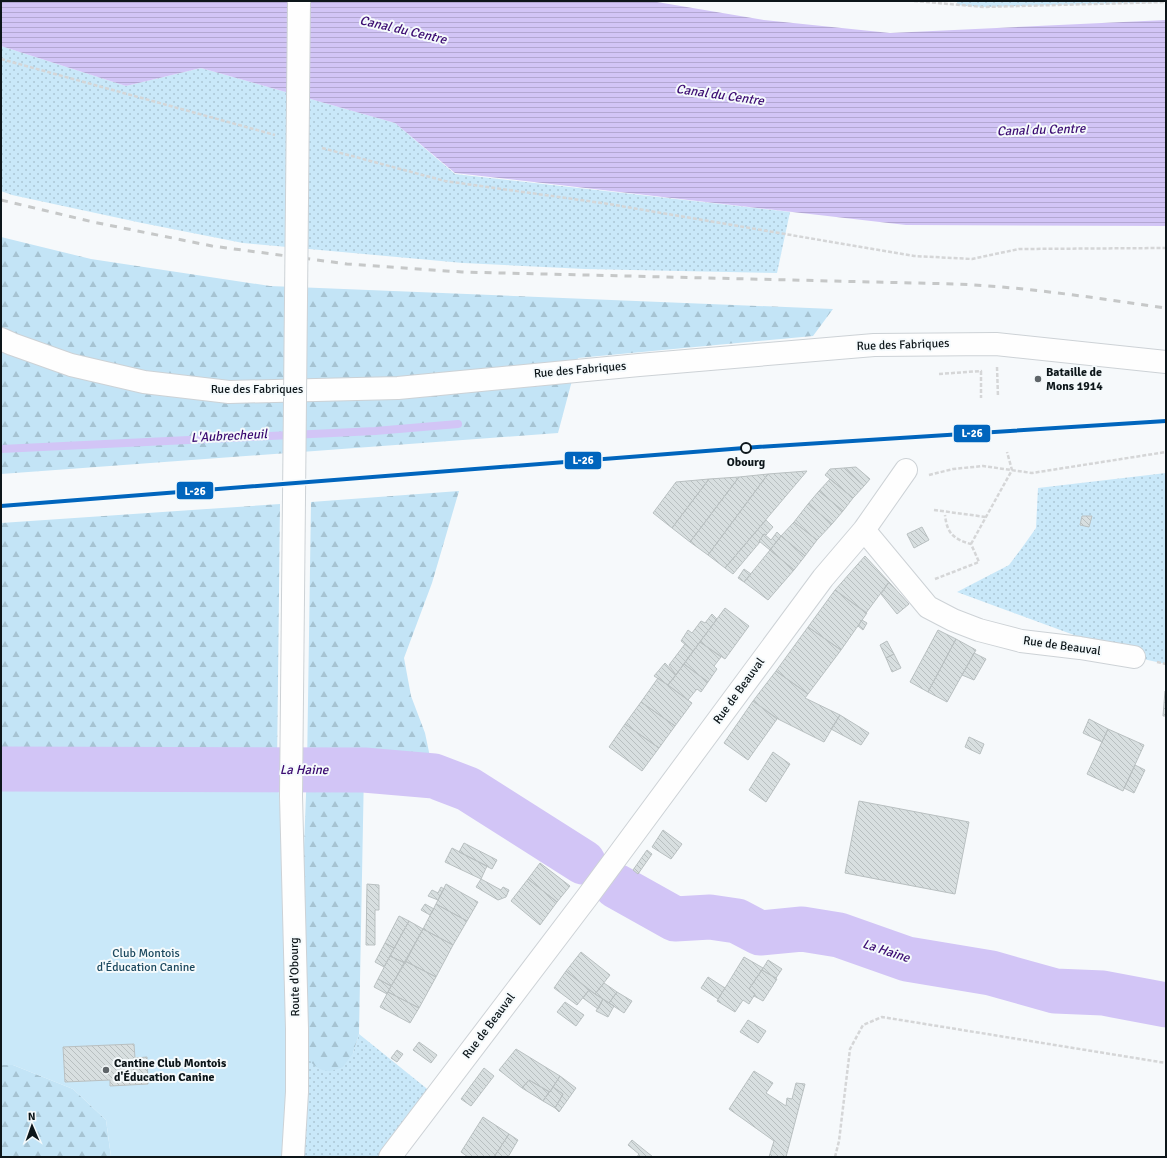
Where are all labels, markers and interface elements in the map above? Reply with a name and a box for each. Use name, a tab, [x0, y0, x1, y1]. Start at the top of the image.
water label: Canal du Centre	[358, 12, 449, 48]
water label: Canal du Centre	[675, 81, 766, 109]
water label: Canal du Centre	[996, 120, 1087, 140]
street label: Rue des Fabriques	[856, 336, 950, 354]
street label: Rue des Fabriques	[533, 358, 627, 382]
place label: Bataille de Mons 1914	[1046, 365, 1103, 394]
marker: Bataille de Mons 1914	[1033, 374, 1043, 384]
street label: Rue des Fabriques	[211, 382, 303, 397]
line badge: L-26	[953, 424, 991, 443]
water label: L'Aubrecheuil	[190, 426, 269, 446]
text: L-26	[961, 427, 983, 440]
marker: Obourg	[740, 442, 752, 454]
line badge: L-26	[564, 451, 602, 470]
text: L-26	[572, 454, 594, 467]
place label: Obourg	[727, 455, 766, 470]
line badge: L-26	[176, 481, 214, 500]
text: L-26	[184, 485, 206, 498]
street label: Rue de Beauval	[1022, 633, 1102, 659]
street label: Rue de Beauval	[710, 655, 768, 727]
water label: La Haine	[280, 762, 330, 778]
water label: La Haine	[860, 936, 913, 967]
street label: Route d'Obourg	[287, 937, 303, 1017]
park label: Club Montois d'Éducation Canine	[97, 946, 195, 975]
street label: Rue de Beauval	[460, 990, 519, 1062]
place label: Cantine Club Montois d'Éducation Canine	[114, 1056, 227, 1085]
marker: Cantine Club Montois d'Éducation Canine	[101, 1065, 111, 1075]
north arrow	[12, 1106, 52, 1146]
text: N	[28, 1110, 36, 1123]

